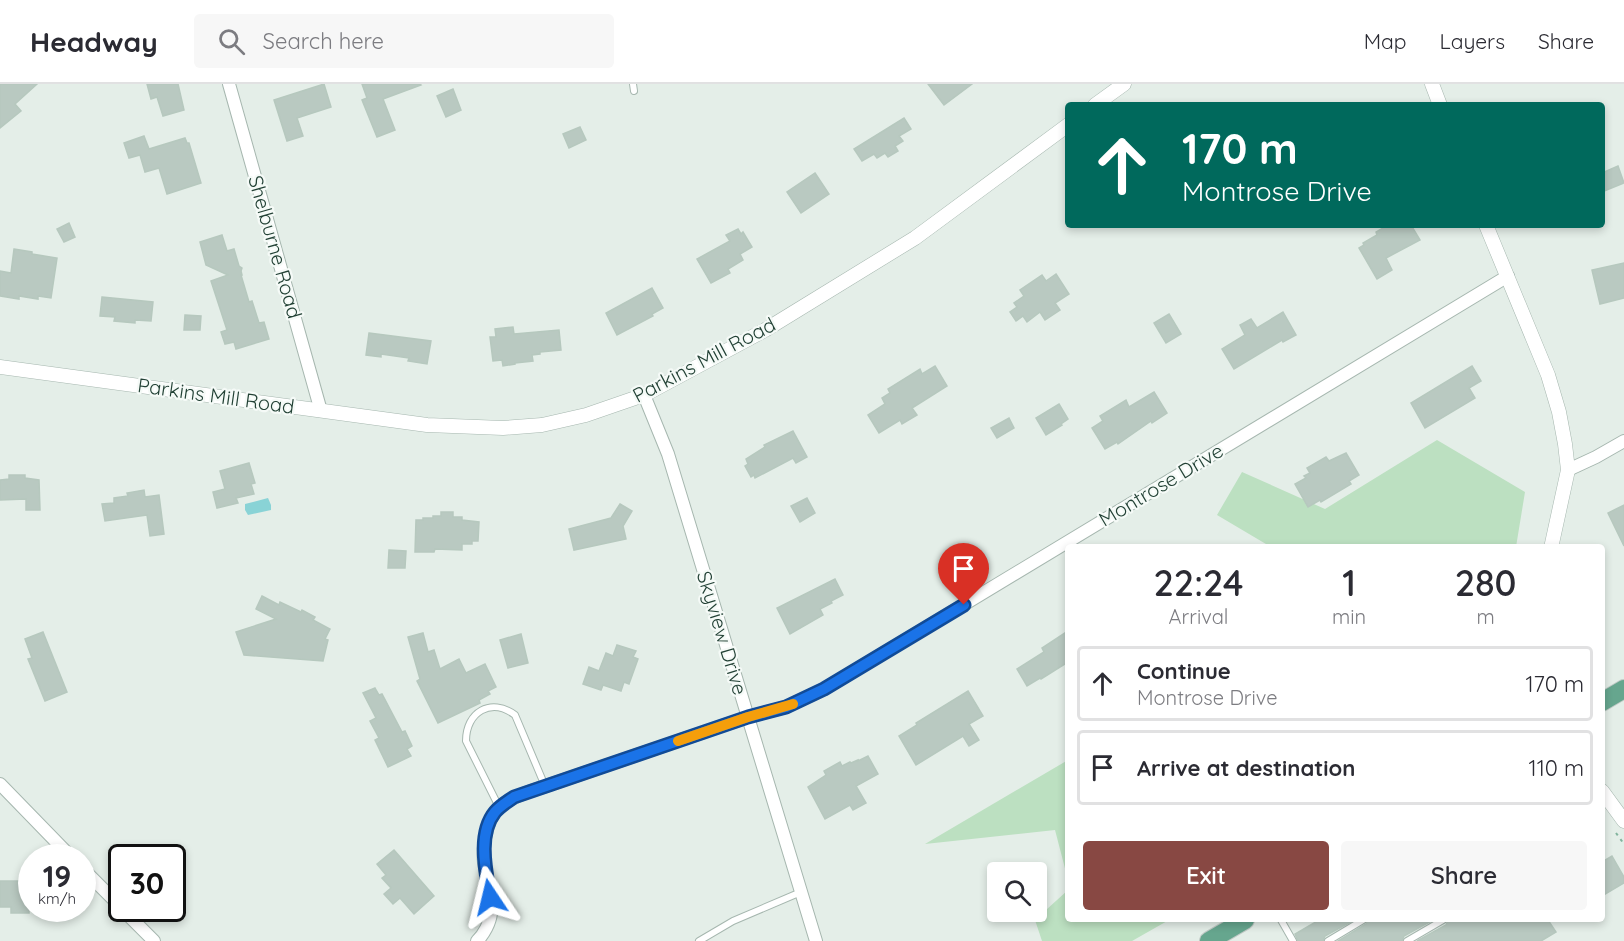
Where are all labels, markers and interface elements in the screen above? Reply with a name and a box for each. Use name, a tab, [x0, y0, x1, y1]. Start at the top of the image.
search box	[194, 14, 614, 68]
text: Headway	[30, 24, 158, 59]
icon: search	[215, 25, 248, 58]
text: Search here	[263, 27, 384, 55]
text: Map	[1364, 28, 1407, 54]
text: Layers	[1440, 28, 1505, 54]
text: Share	[1538, 28, 1594, 54]
text: 170 m	[1182, 122, 1298, 175]
icon: ahead	[1083, 126, 1161, 204]
street label: Shelburne Road	[243, 172, 308, 321]
text: Montrose Drive	[1182, 174, 1372, 208]
street label: Parkins Mill Road	[628, 311, 779, 408]
street label: Parkins Mill Road	[136, 372, 296, 419]
street label: Montrose Drive	[1094, 438, 1227, 531]
pin	[938, 543, 989, 605]
icon: arrive	[947, 552, 980, 585]
text: 22:24	[1154, 560, 1244, 605]
text: 1	[1342, 560, 1356, 605]
text: 280	[1455, 560, 1516, 605]
street label: Skyview Drive	[692, 568, 753, 698]
text: Arrival	[1169, 604, 1228, 629]
text: min	[1332, 604, 1366, 629]
text: m	[1476, 604, 1495, 629]
text: Continue	[1137, 657, 1231, 685]
icon: ahead	[1086, 667, 1119, 700]
text: 170 m	[1525, 670, 1584, 698]
text: Montrose Drive	[1137, 685, 1278, 710]
icon: arrive	[1086, 751, 1119, 784]
text: Arrive at destination	[1137, 754, 1355, 782]
text: 110 m	[1529, 754, 1584, 782]
button: Exit	[1083, 841, 1329, 910]
button: Share	[1341, 841, 1587, 910]
speed limit sign: 30	[108, 844, 186, 922]
text: 19	[43, 857, 71, 895]
map controls	[987, 862, 1047, 922]
button: search	[987, 862, 1047, 922]
position arrow	[458, 865, 522, 929]
text: km/h	[38, 889, 76, 908]

